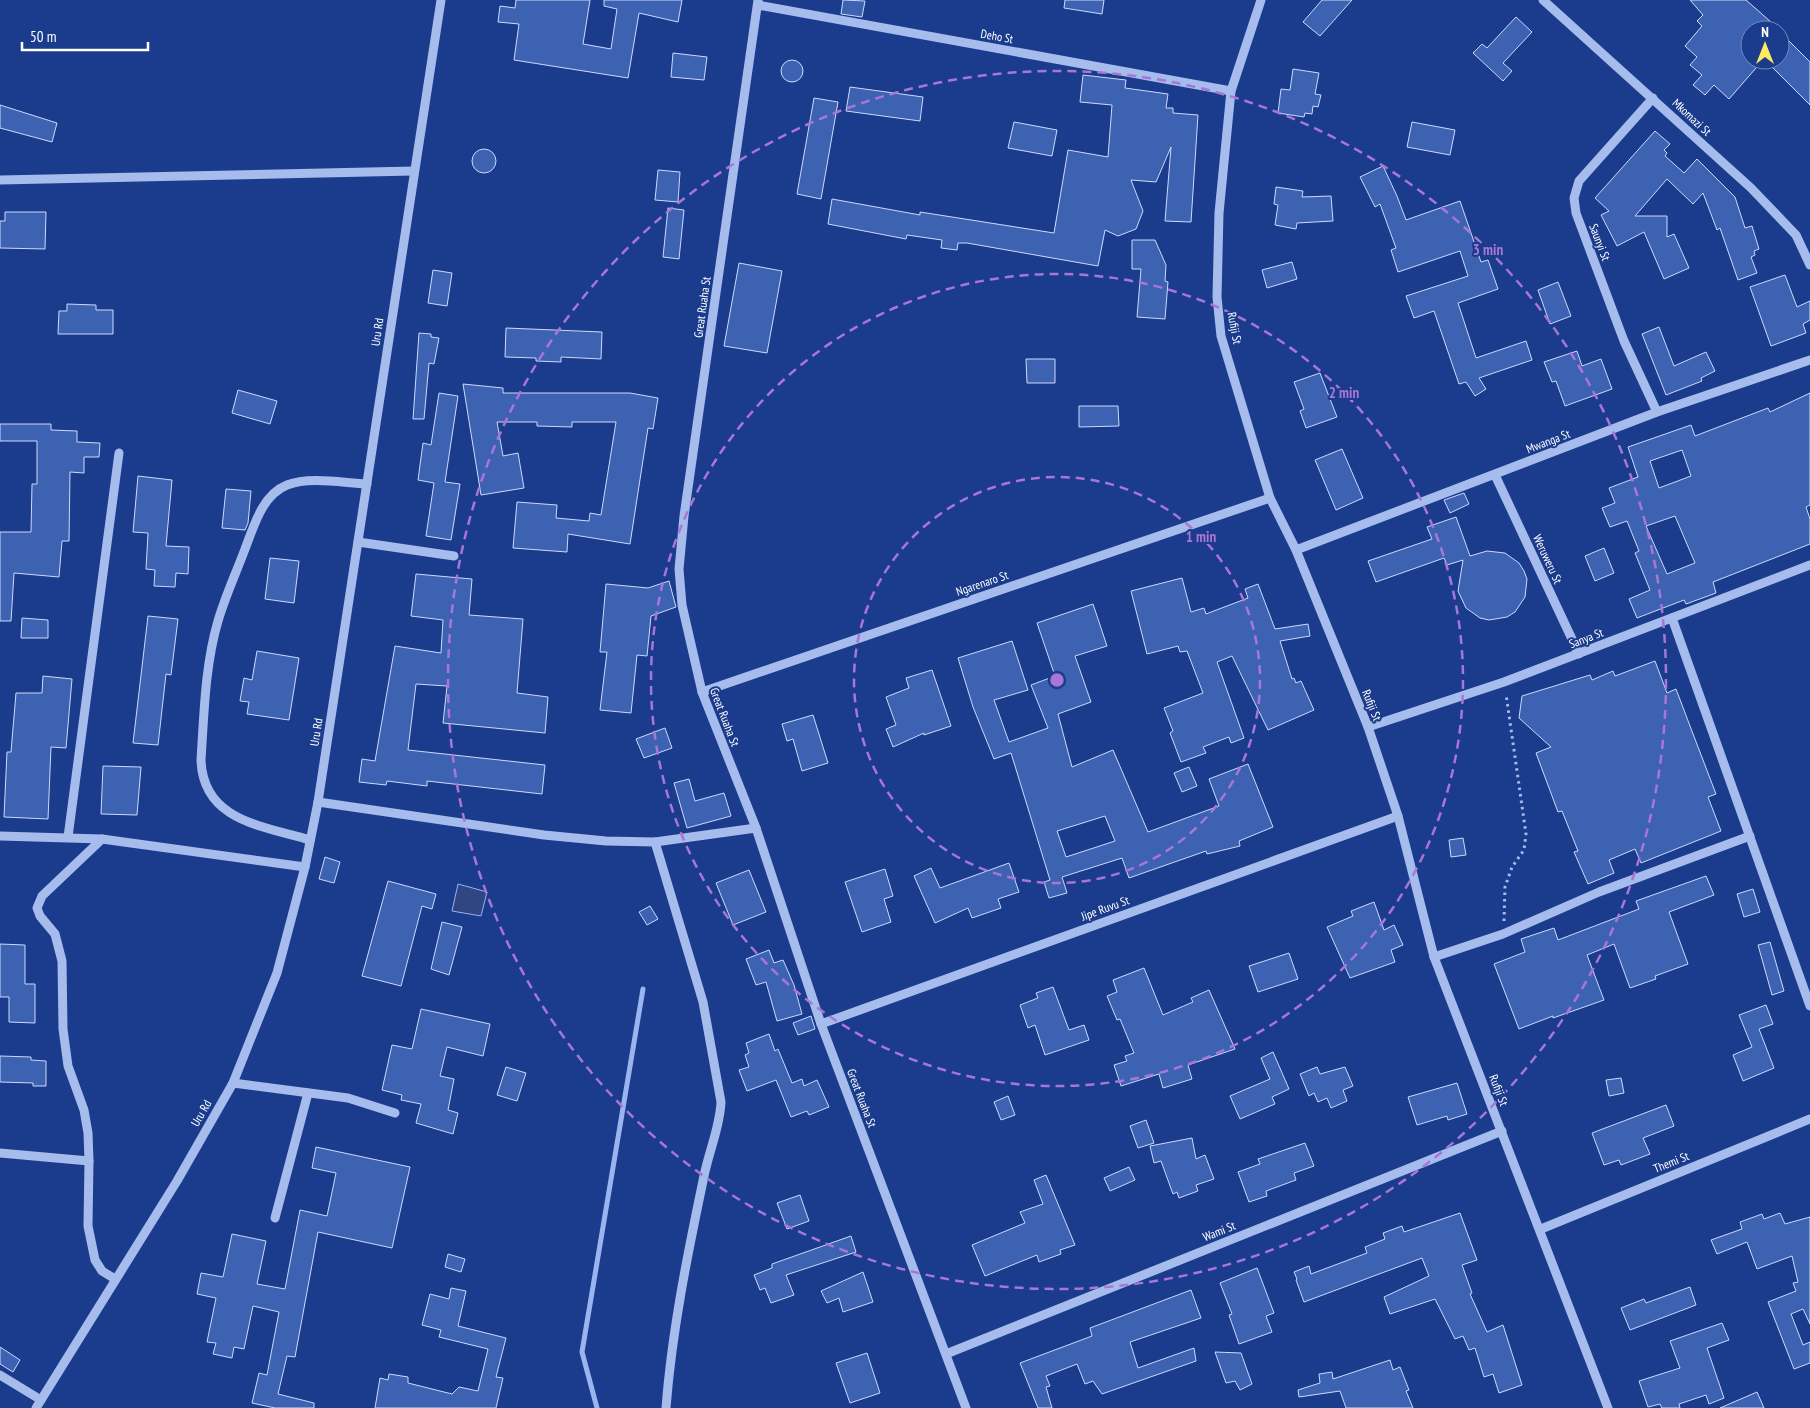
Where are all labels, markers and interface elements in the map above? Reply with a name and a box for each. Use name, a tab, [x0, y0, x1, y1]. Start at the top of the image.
scale bar	[22, 20, 149, 52]
north arrow	[1740, 20, 1790, 70]
text: N	[1761, 23, 1769, 41]
street label: Deho St	[980, 26, 1015, 46]
text: 50 m	[30, 27, 56, 46]
street label: Mkomazi St	[1669, 95, 1715, 139]
street label: Saunyi St	[1586, 221, 1614, 263]
text: 3 min	[1473, 240, 1503, 259]
street label: Great Ruaha St	[690, 275, 714, 339]
street label: Rufiji St	[1225, 311, 1246, 346]
street label: Uru Rd	[368, 317, 386, 347]
text: 2 min	[1329, 383, 1359, 402]
street label: Mwanga St	[1524, 426, 1573, 456]
text: 1 min	[1186, 527, 1216, 546]
street label: Weruweru St	[1530, 532, 1566, 587]
street label: Ngarenaro St	[954, 567, 1011, 599]
street label: Sanya St	[1567, 624, 1606, 651]
centre of rings	[1048, 671, 1066, 689]
street label: Great Ruaha St	[707, 686, 743, 749]
street label: Rufiji St	[1359, 687, 1385, 723]
street label: Uru Rd	[306, 717, 326, 747]
street label: Jipe Ruvu St	[1078, 892, 1132, 924]
street label: Great Ruaha St	[844, 1067, 880, 1130]
street label: Rufiji St	[1486, 1072, 1512, 1108]
street label: Uru Rd	[187, 1097, 215, 1129]
street label: Themi St	[1651, 1148, 1692, 1176]
street label: Wami St	[1200, 1217, 1238, 1244]

